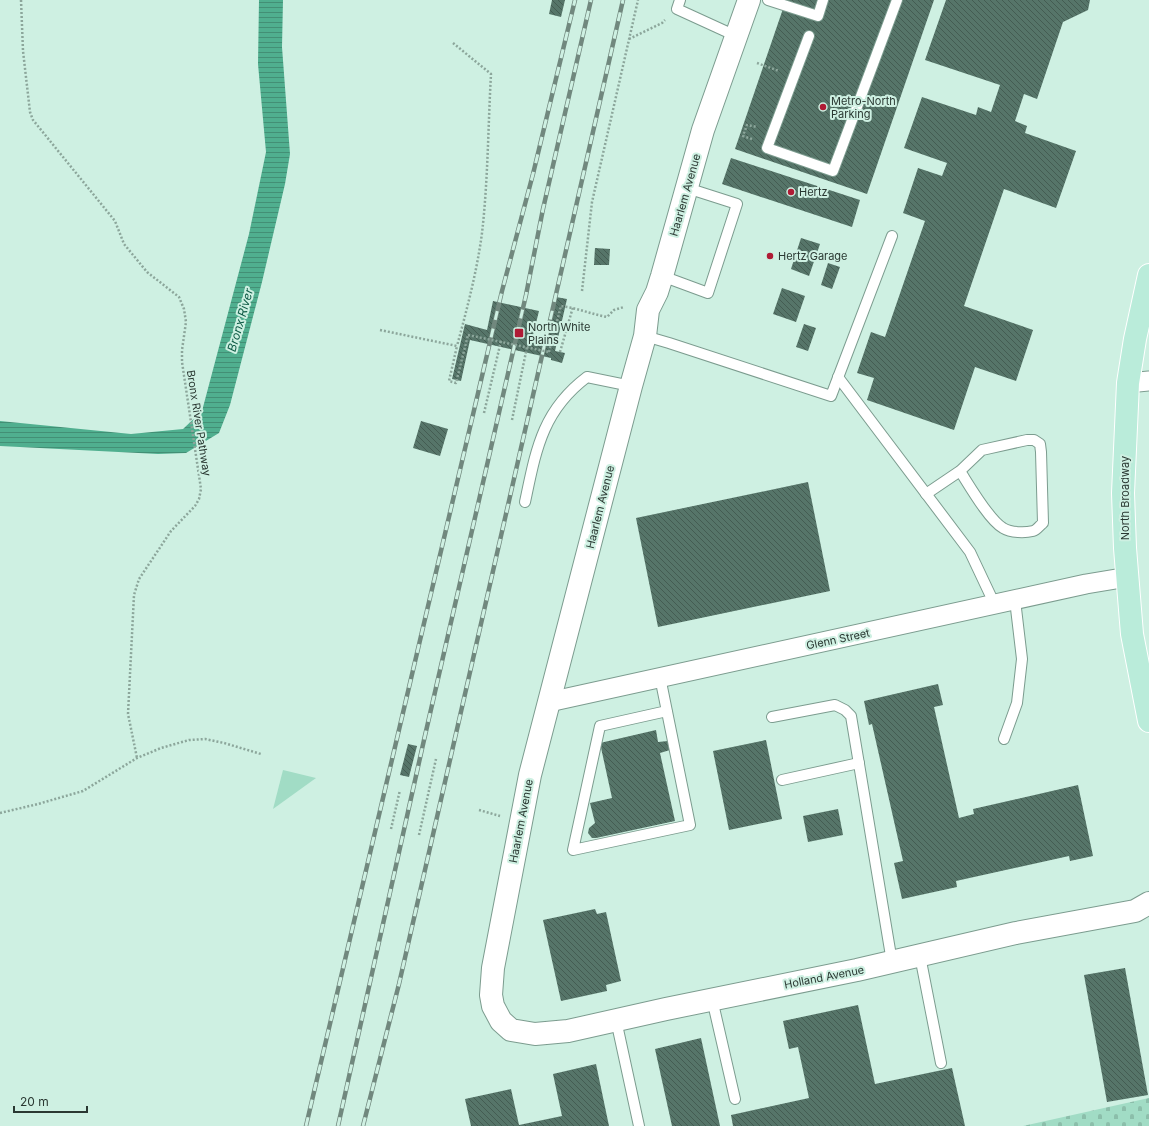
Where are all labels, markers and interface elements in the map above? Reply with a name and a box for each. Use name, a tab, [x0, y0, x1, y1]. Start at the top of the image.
place label: Metro-North Parking	[831, 94, 896, 121]
marker: Metro-North Parking	[818, 102, 828, 112]
street label: Haarlem Avenue	[667, 152, 703, 238]
place label: Hertz	[799, 185, 828, 199]
marker: Hertz	[786, 187, 796, 197]
place label: Hertz Garage	[778, 249, 848, 263]
marker: Hertz Garage	[765, 251, 775, 261]
water label: Bronx River	[224, 286, 256, 353]
place label: North White Plains	[528, 320, 590, 347]
marker: North White Plains	[513, 327, 525, 339]
street label: Bronx River Pathway	[184, 369, 214, 477]
street label: North Broadway	[1118, 456, 1132, 540]
street label: Haarlem Avenue	[583, 464, 617, 550]
street label: Glenn Street	[805, 625, 871, 653]
street label: Haarlem Avenue	[506, 778, 536, 864]
street label: Holland Avenue	[783, 962, 865, 992]
scale bar	[14, 1088, 87, 1114]
text: 20 m	[20, 1094, 49, 1109]

